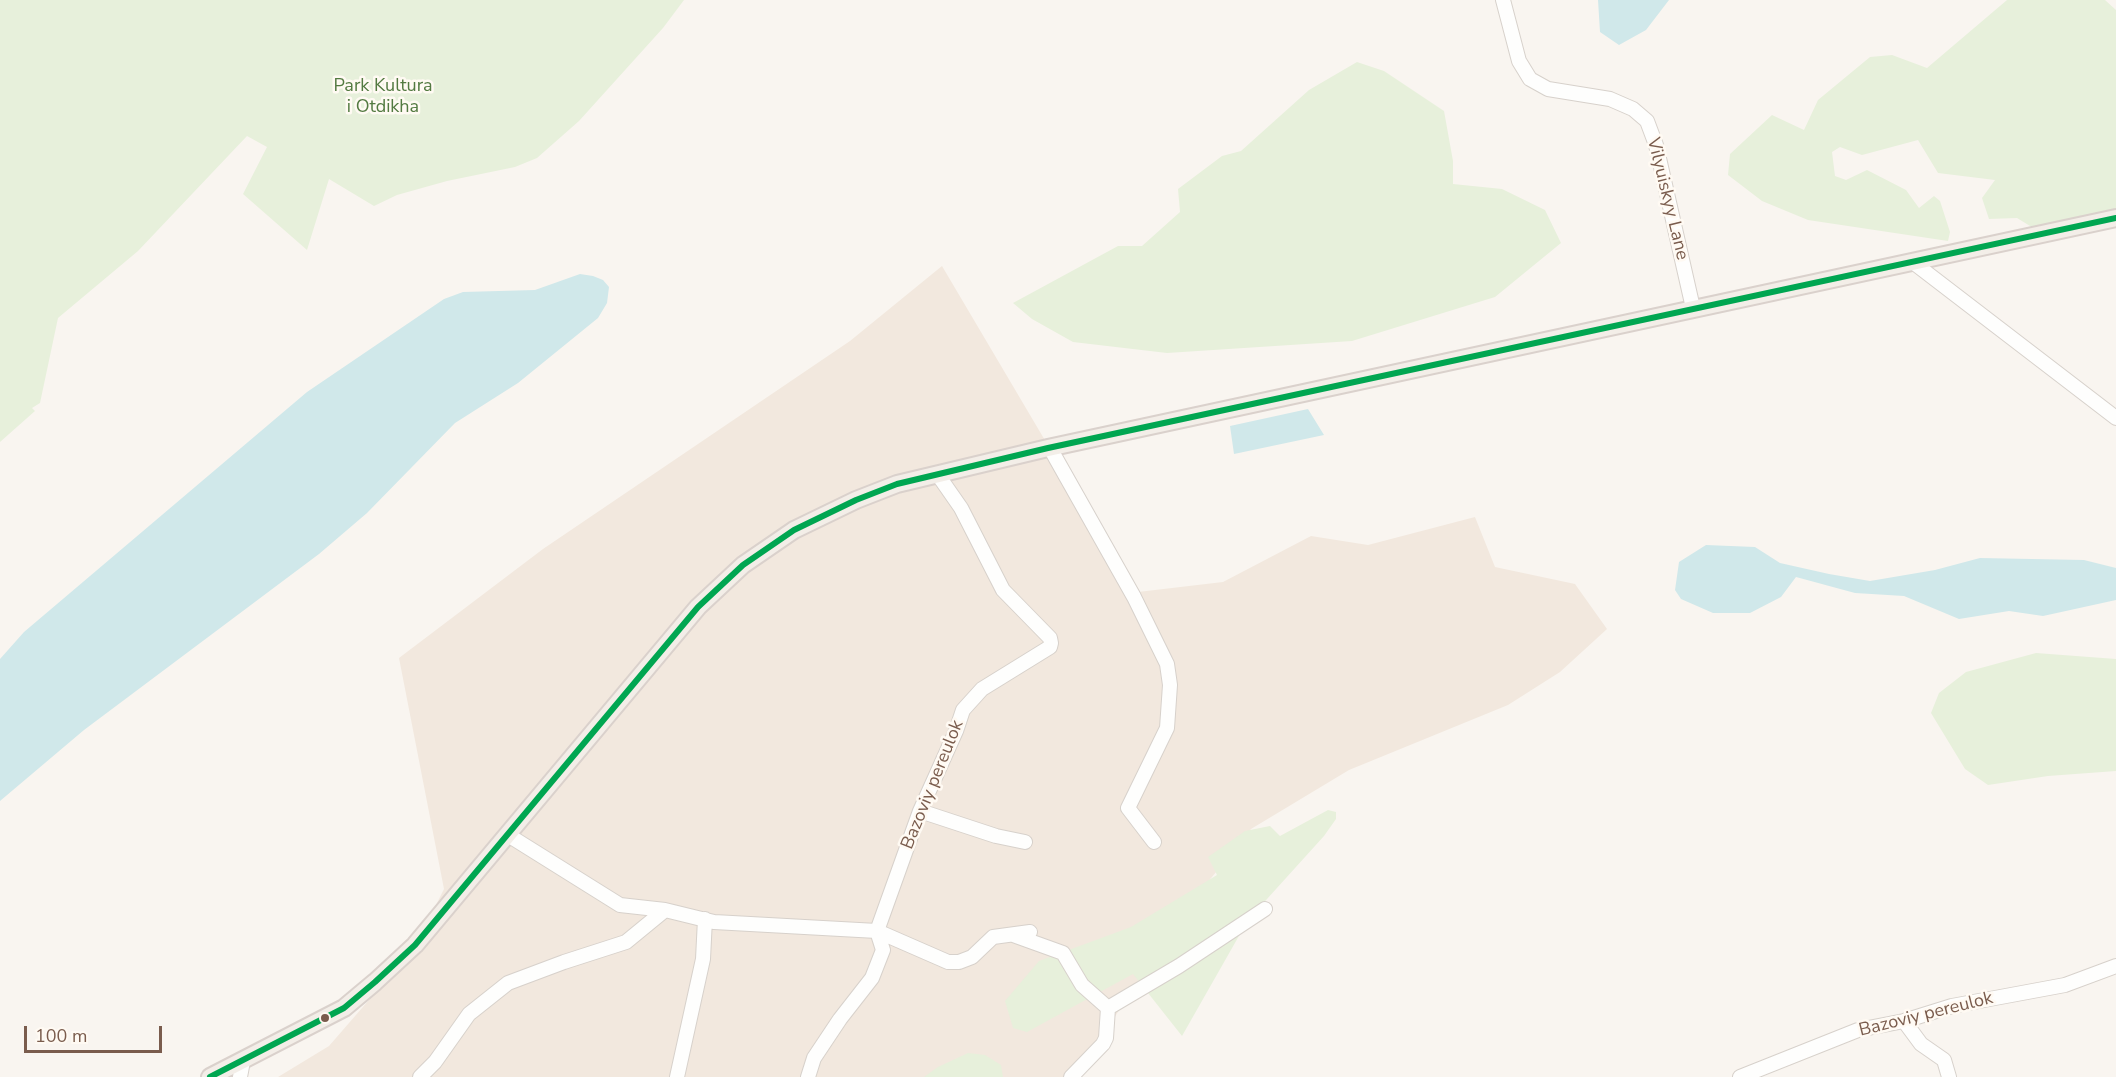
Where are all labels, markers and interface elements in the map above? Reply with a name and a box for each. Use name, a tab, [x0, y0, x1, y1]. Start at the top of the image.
park label: Park Kultura i Otdikha	[333, 76, 433, 118]
street label: Vilyuiskyy Lane	[1641, 136, 1693, 262]
street label: Bazoviy pereulok	[897, 717, 969, 853]
street label: Bazoviy pereulok	[1857, 988, 1995, 1042]
unlabelled marker	[319, 1012, 331, 1024]
scale bar	[27, 1014, 165, 1052]
text: 100 m	[35, 1024, 87, 1048]

